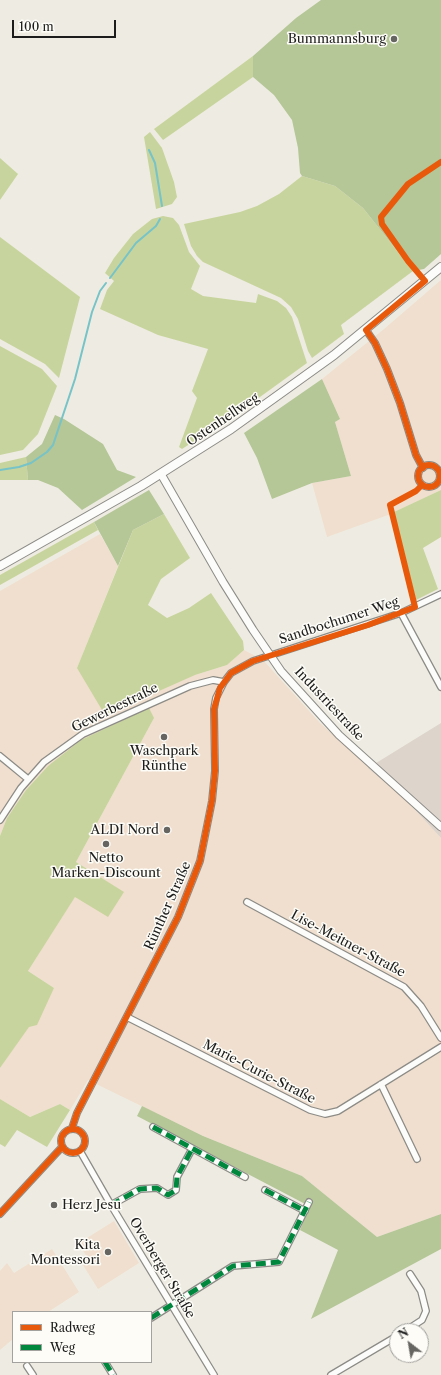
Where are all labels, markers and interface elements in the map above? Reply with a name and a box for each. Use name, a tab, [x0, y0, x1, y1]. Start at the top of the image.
scale bar	[14, 12, 118, 38]
text: 100 m	[19, 19, 54, 34]
place label: Bummannsburg	[288, 31, 386, 47]
marker: Bummannsburg	[389, 34, 399, 44]
street label: Ostenhellweg	[184, 390, 262, 450]
street label: Sandbochumer Weg	[277, 594, 401, 648]
street label: Industriestraße	[291, 664, 367, 744]
street label: Gewerbestraße	[69, 680, 161, 736]
marker: Waschpark Rünthe	[159, 732, 169, 742]
place label: Waschpark Rünthe	[130, 743, 198, 774]
place label: ALDI Nord	[90, 822, 159, 838]
marker: ALDI Nord	[162, 825, 172, 835]
marker: Netto Marken-Discount	[101, 839, 111, 849]
place label: Netto Marken-Discount	[51, 850, 161, 881]
street label: Rünther Straße	[141, 859, 195, 953]
street label: Lise-Meitner-Straße	[288, 907, 408, 981]
street label: Marie-Curie-Straße	[200, 1037, 318, 1107]
place label: Herz Jesu	[62, 1197, 121, 1213]
marker: Herz Jesu	[49, 1200, 59, 1210]
street label: Overberger Straße	[126, 1215, 198, 1321]
place label: Kita Montessori	[30, 1237, 100, 1268]
marker: Kita Montessori	[103, 1247, 113, 1257]
legend	[12, 1311, 152, 1363]
text: Radweg	[50, 1320, 95, 1335]
north arrow	[389, 1323, 429, 1363]
text: N	[396, 1325, 411, 1342]
text: Weg	[50, 1340, 75, 1355]

